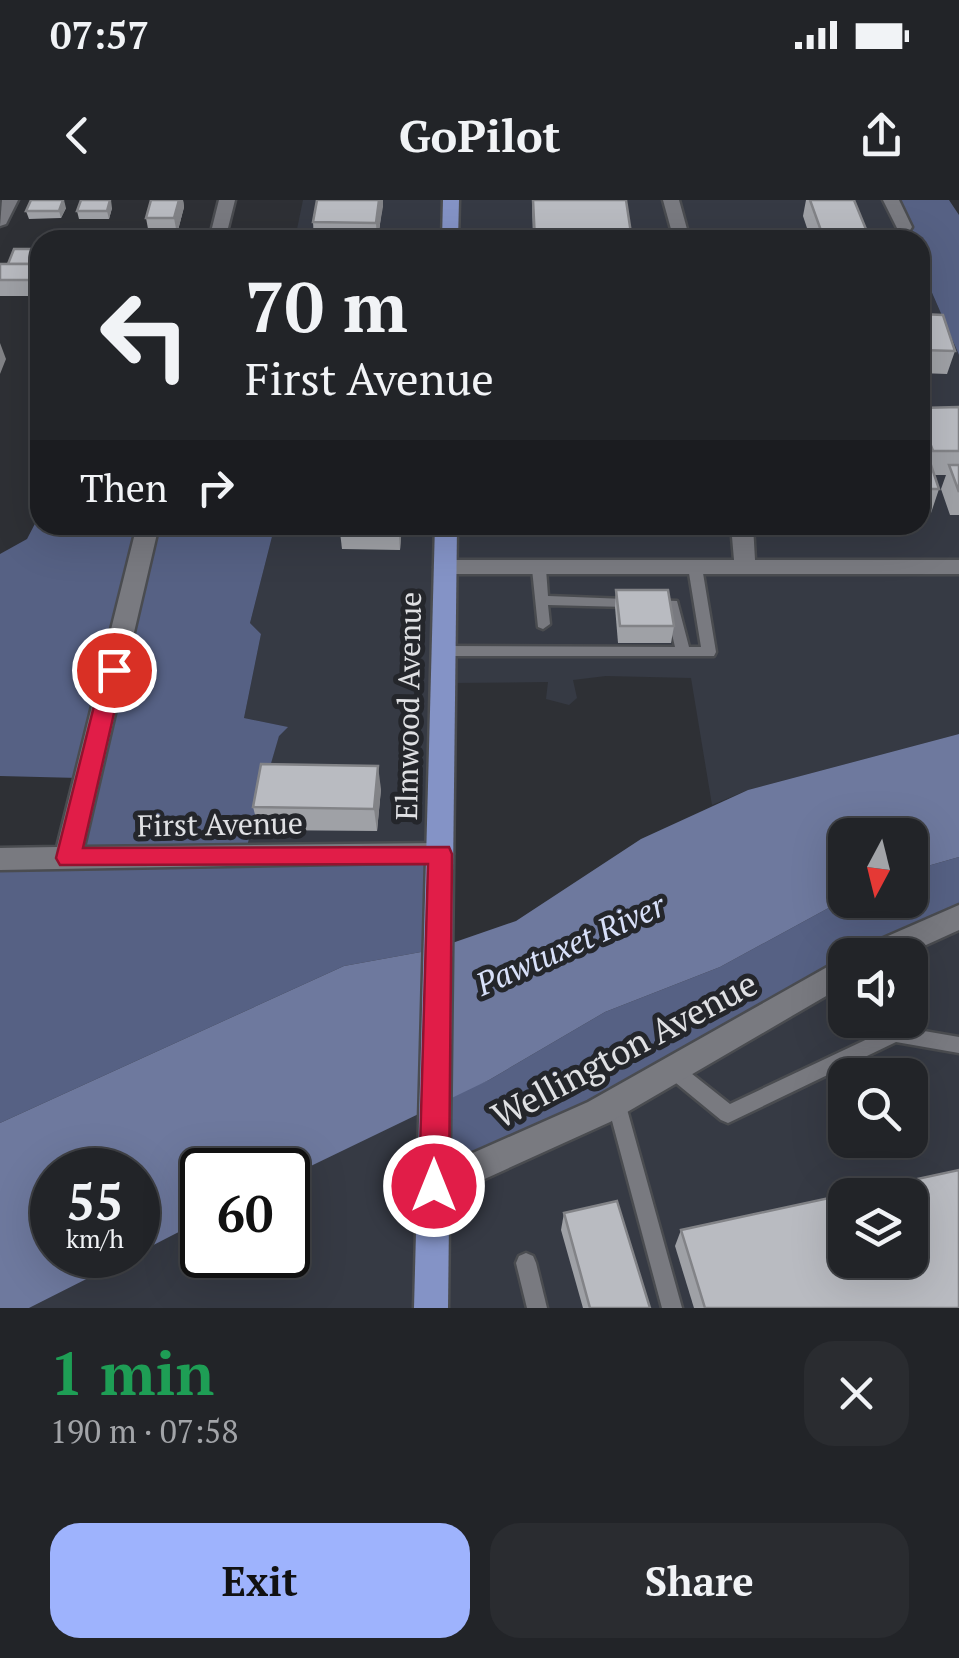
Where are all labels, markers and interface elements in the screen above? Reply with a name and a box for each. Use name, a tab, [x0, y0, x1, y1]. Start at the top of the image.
text: 07:57	[50, 10, 149, 60]
text: GoPilot	[399, 105, 560, 165]
icon: back	[50, 108, 105, 163]
icon: share	[854, 108, 909, 163]
text: 70 m	[245, 259, 408, 352]
icon: left	[80, 270, 210, 400]
text: First Avenue	[245, 348, 494, 408]
icon: right	[188, 460, 243, 515]
text: Then	[80, 463, 168, 513]
street label: Elmwood Avenue	[386, 591, 430, 821]
pin	[72, 628, 157, 713]
icon: arrive	[87, 643, 142, 698]
street label: First Avenue	[137, 803, 303, 845]
north arrow	[828, 818, 928, 918]
map controls	[828, 818, 928, 1278]
water label: Pawtuxet River	[468, 883, 673, 1005]
button: sound	[828, 938, 928, 1038]
street label: Wellington Avenue	[483, 960, 765, 1138]
button: search	[828, 1058, 928, 1158]
position arrow	[382, 1134, 486, 1238]
speed limit sign: 60	[180, 1148, 310, 1278]
text: 55	[67, 1168, 123, 1234]
button: layers	[828, 1178, 928, 1278]
text: km/h	[66, 1222, 124, 1255]
text: 1 min	[50, 1333, 214, 1412]
button: close	[804, 1341, 909, 1446]
text: 190 m · 07:58	[50, 1410, 238, 1452]
button: Exit	[50, 1523, 470, 1638]
button: Share	[490, 1523, 909, 1638]

